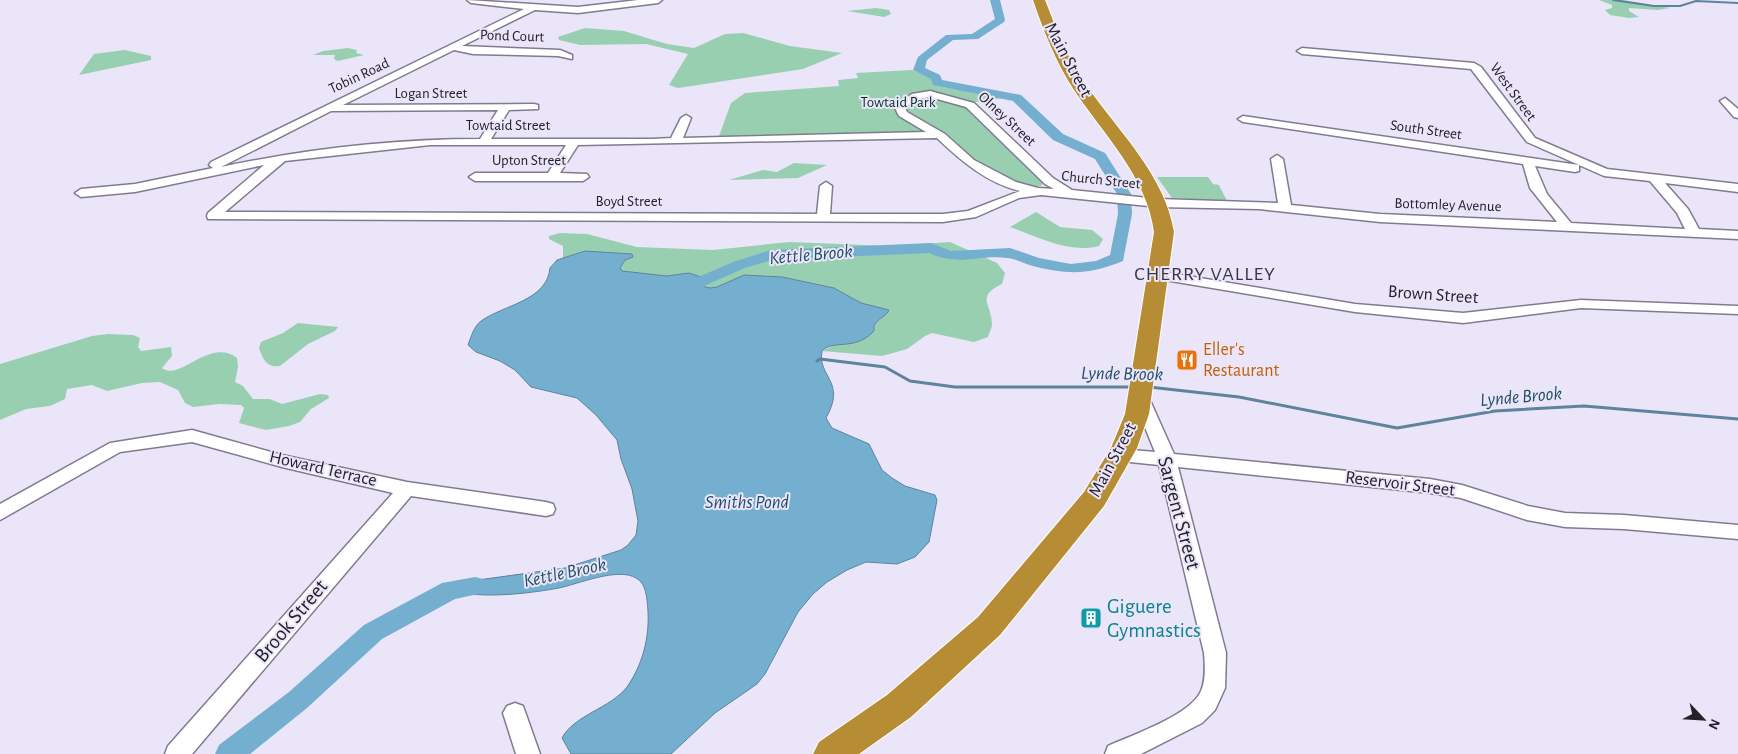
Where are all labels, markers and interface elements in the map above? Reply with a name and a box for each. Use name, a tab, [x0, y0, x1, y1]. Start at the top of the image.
street label: Main Street	[1041, 20, 1095, 100]
street label: Pond Court	[480, 27, 545, 45]
street label: Tobin Road	[326, 55, 392, 97]
street label: West Street	[1487, 60, 1539, 124]
street label: Logan Street	[395, 86, 468, 101]
street label: Olney Street	[976, 89, 1039, 149]
park label: Towtaid Park	[860, 95, 936, 110]
street label: Towtaid Street	[466, 118, 550, 133]
street label: South Street	[1389, 118, 1463, 142]
street label: Upton Street	[492, 153, 566, 168]
street label: Church Street	[1061, 168, 1141, 192]
street label: Boyd Street	[596, 194, 663, 209]
street label: Bottomley Avenue	[1394, 196, 1502, 214]
water label: Kettle Brook	[768, 242, 854, 268]
district label: CHERRY VALLEY	[1134, 264, 1276, 284]
street label: Brown Street	[1387, 283, 1479, 307]
place label: Eller's Restaurant	[1203, 341, 1279, 380]
restaurant icon: Eller's Restaurant	[1175, 348, 1199, 372]
water label: Lynde Brook	[1081, 364, 1164, 384]
water label: Lynde Brook	[1479, 384, 1563, 410]
street label: Main Street	[1086, 420, 1140, 500]
street label: Howard Terrace	[268, 448, 378, 490]
street label: Sargent Street	[1154, 454, 1204, 572]
street label: Reservoir Street	[1344, 468, 1456, 500]
water label: Smiths Pond	[705, 493, 790, 512]
water label: Kettle Brook	[522, 555, 608, 591]
street label: Brook Street	[251, 575, 332, 666]
place label: Giguere Gymnastics	[1107, 596, 1201, 641]
building icon: Giguere Gymnastics	[1079, 606, 1103, 630]
north arrow	[1678, 694, 1728, 744]
text: N	[1705, 717, 1722, 731]

